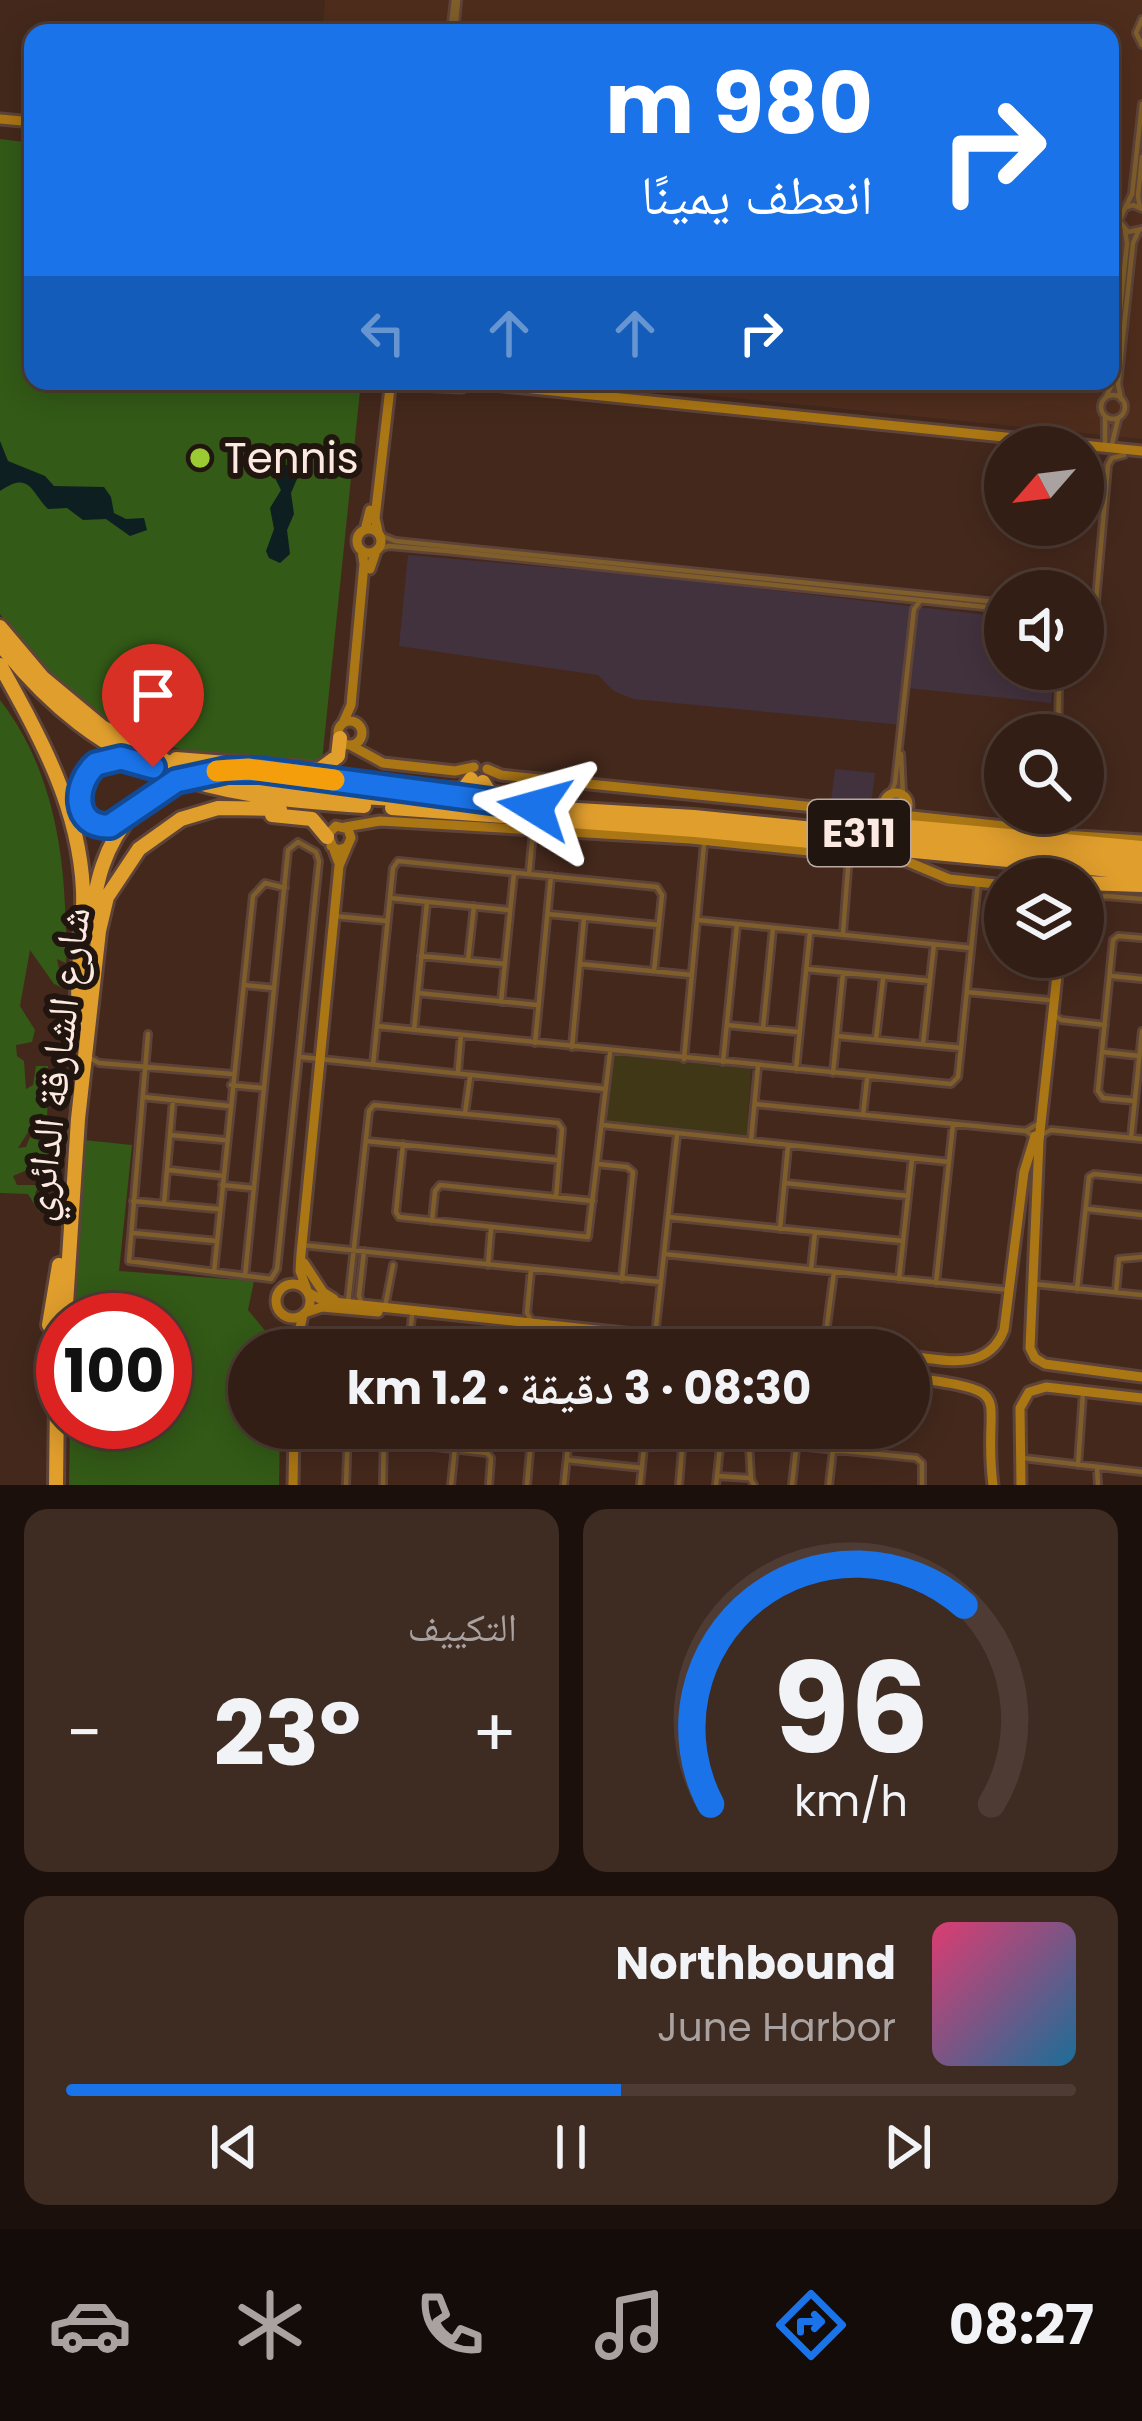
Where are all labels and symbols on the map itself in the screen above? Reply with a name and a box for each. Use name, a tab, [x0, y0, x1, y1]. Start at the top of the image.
north arrow	[984, 426, 1104, 546]
place label: Tennis	[224, 429, 359, 488]
marker: Tennis	[187, 445, 213, 471]
pin	[102, 644, 204, 767]
position arrow	[472, 744, 598, 870]
road number: E311	[808, 800, 910, 866]
street label: شارع الشارقة الدائري	[7, 904, 108, 1225]
speed limit sign: 100	[36, 1293, 192, 1449]

